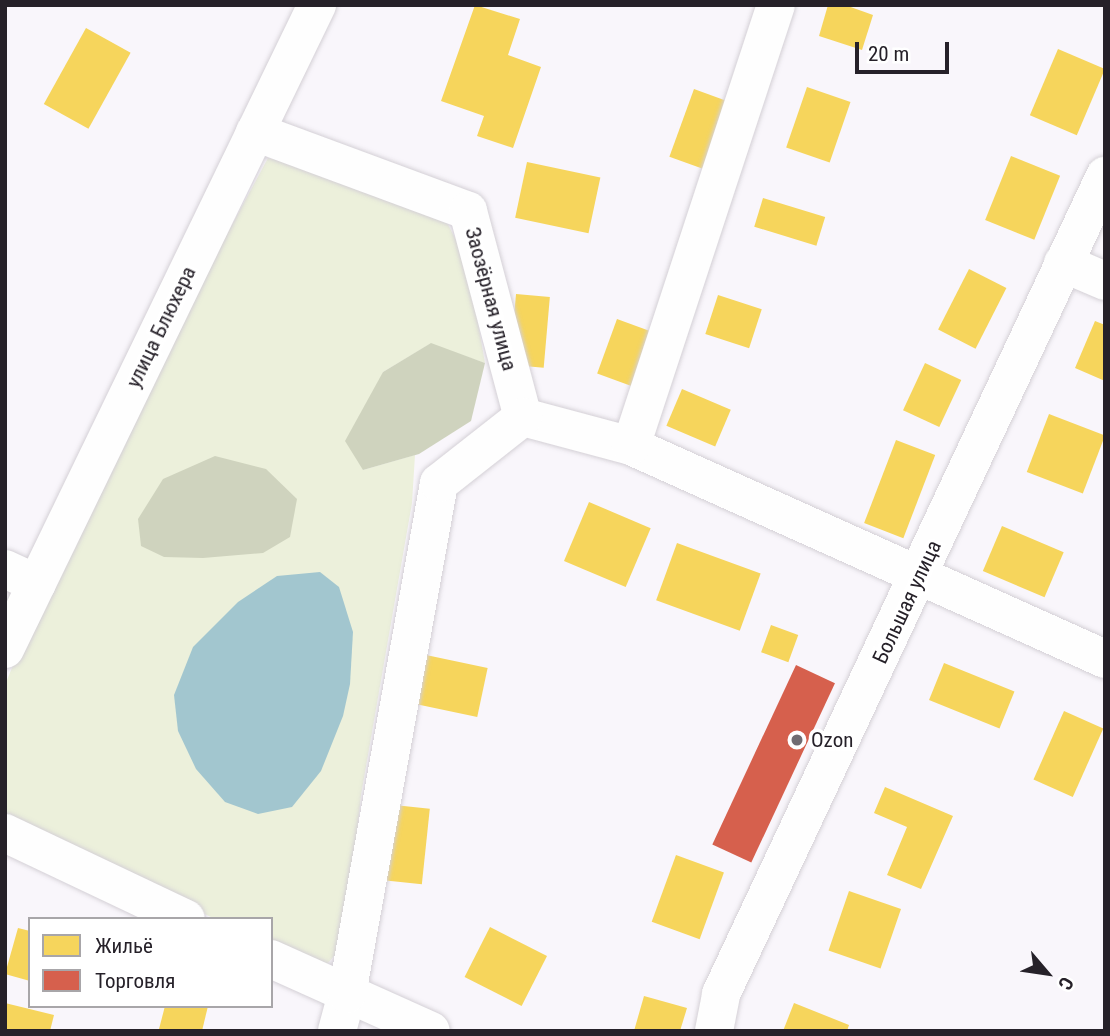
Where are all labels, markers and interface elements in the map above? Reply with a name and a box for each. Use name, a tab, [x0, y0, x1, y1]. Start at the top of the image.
scale bar	[858, 28, 953, 72]
text: 20 m	[868, 42, 909, 66]
street label: Заозёрная улица	[460, 224, 522, 374]
street label: улица Блюхера	[121, 262, 201, 392]
street label: Большая улица	[867, 536, 947, 668]
place label: Ozon	[811, 727, 853, 753]
marker: Ozon	[789, 732, 805, 748]
legend	[28, 917, 273, 1008]
text: Жильё	[95, 934, 153, 958]
north arrow	[1012, 938, 1082, 1008]
text: Торговля	[95, 969, 175, 993]
text: С	[1053, 973, 1078, 994]

